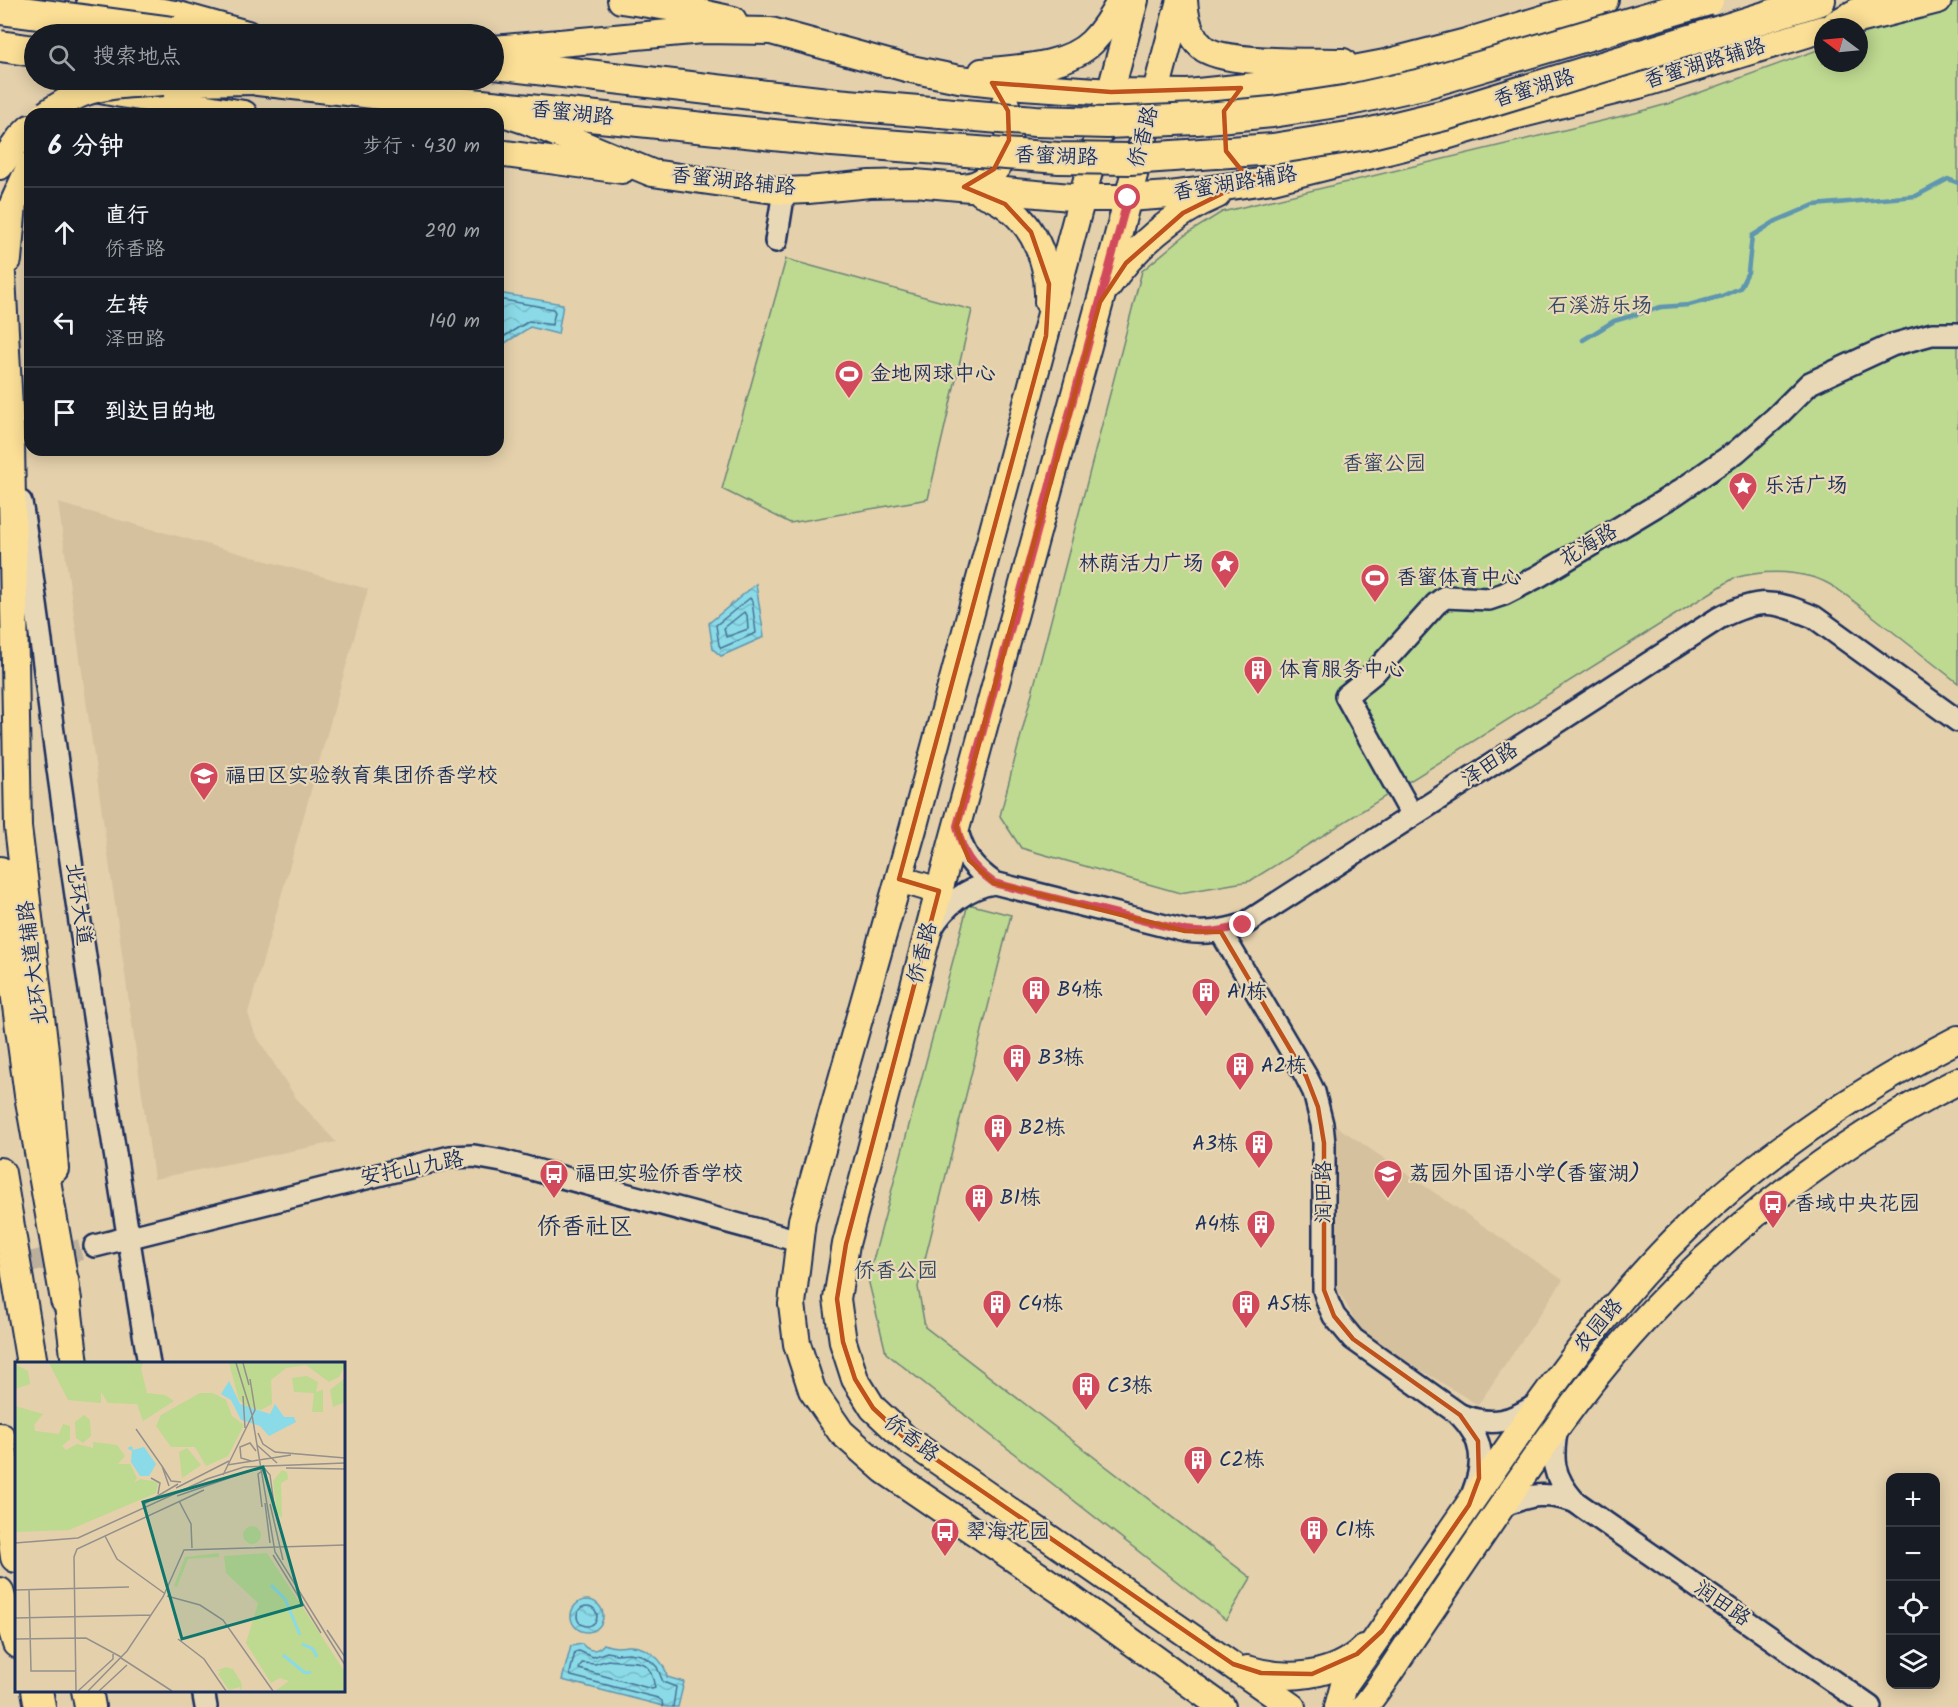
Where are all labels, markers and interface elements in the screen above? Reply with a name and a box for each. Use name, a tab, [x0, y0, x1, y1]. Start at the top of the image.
north arrow	[1814, 18, 1868, 72]
search box	[24, 24, 504, 90]
street label: 香蜜湖路辅路	[1640, 30, 1770, 98]
text: 搜索地点	[93, 40, 181, 75]
icon: search	[45, 41, 78, 74]
street label: 香蜜湖路	[1489, 61, 1579, 117]
street label: 香蜜湖路	[529, 93, 615, 135]
street label: 侨香路	[1120, 102, 1168, 172]
text: 6 分钟	[48, 126, 124, 168]
text: 步行 · 430 m	[363, 131, 480, 163]
street label: 香蜜湖路	[1013, 139, 1099, 175]
street label: 香蜜湖路辅路	[1170, 158, 1300, 210]
street label: 香蜜湖路辅路	[669, 159, 797, 205]
route start	[1114, 184, 1140, 210]
text: 直行	[105, 199, 149, 234]
icon: ahead	[48, 216, 81, 249]
text: 290 m	[425, 216, 480, 248]
text: 侨香路	[105, 234, 165, 266]
text: 左转	[105, 289, 149, 324]
park label: 石溪游乐场	[1548, 290, 1653, 323]
icon: left	[48, 306, 81, 339]
text: 140 m	[429, 306, 480, 338]
text: 泽田路	[105, 324, 165, 356]
sports icon: 金地网球中心	[833, 358, 865, 400]
place label: 金地网球中心	[870, 358, 996, 391]
text: 到达目的地	[105, 395, 215, 430]
icon: arrive	[48, 396, 81, 429]
park label: 香蜜公园	[1342, 448, 1426, 481]
place icon: 乐活广场	[1727, 470, 1759, 512]
place label: 乐活广场	[1764, 470, 1848, 503]
street label: 花海路	[1554, 516, 1624, 576]
place label: 林荫活力广场	[1078, 548, 1204, 581]
place icon: 林荫活力广场	[1209, 548, 1241, 590]
sports icon: 香蜜体育中心	[1359, 562, 1391, 604]
place label: 香蜜体育中心	[1396, 562, 1522, 595]
building icon: 体育服务中心	[1242, 654, 1274, 696]
place label: 体育服务中心	[1279, 654, 1405, 687]
street label: 泽田路	[1455, 734, 1525, 796]
school or university icon: 福田区实验教育集团侨香学校	[188, 760, 220, 802]
place label: 福田区实验教育集团侨香学校	[225, 760, 498, 793]
street label: 北环大道	[56, 860, 100, 948]
street label: 北环大道辅路	[10, 898, 58, 1028]
route end	[1229, 911, 1255, 937]
street label: 侨香路	[899, 918, 947, 988]
building icon: B4栋	[1020, 974, 1052, 1016]
place label: B4栋	[1057, 974, 1103, 1007]
building icon: A1栋	[1190, 976, 1222, 1018]
place label: A1栋	[1227, 976, 1267, 1009]
building icon: B3栋	[1001, 1042, 1033, 1084]
place label: B3栋	[1038, 1042, 1084, 1075]
building icon: A2栋	[1224, 1050, 1256, 1092]
place label: A2栋	[1261, 1050, 1307, 1083]
building icon: B2栋	[982, 1112, 1014, 1154]
place label: B2栋	[1019, 1112, 1066, 1145]
place label: A3栋	[1192, 1128, 1238, 1161]
building icon: A3栋	[1243, 1128, 1275, 1170]
street label: 安托山九路	[357, 1143, 467, 1195]
bus stop icon: 福田实验侨香学校	[538, 1158, 570, 1200]
place label: 福田实验侨香学校	[575, 1158, 743, 1191]
school or university icon: 荔园外国语小学(香蜜湖)	[1372, 1158, 1404, 1200]
place label: 荔园外国语小学(香蜜湖)	[1409, 1158, 1640, 1191]
street label: 润田路	[1308, 1161, 1341, 1224]
building icon: B1栋	[963, 1182, 995, 1224]
place label: B1栋	[1000, 1182, 1041, 1215]
bus stop icon: 香域中央花园	[1757, 1188, 1789, 1230]
place label: 香域中央花园	[1794, 1188, 1920, 1221]
district label: 侨香社区	[537, 1208, 633, 1247]
place label: A4栋	[1195, 1208, 1240, 1241]
building icon: A4栋	[1245, 1208, 1277, 1250]
park label: 侨香公园	[854, 1255, 938, 1288]
building icon: C4栋	[981, 1288, 1013, 1330]
place label: C4栋	[1018, 1288, 1063, 1321]
building icon: A5栋	[1230, 1288, 1262, 1330]
place label: A5栋	[1267, 1288, 1312, 1321]
street label: 农园路	[1566, 1291, 1632, 1361]
inset map	[15, 1362, 345, 1692]
building icon: C3栋	[1070, 1370, 1102, 1412]
place label: C3栋	[1107, 1370, 1153, 1403]
street label: 侨香路	[876, 1407, 946, 1471]
building icon: C2栋	[1182, 1444, 1214, 1486]
place label: C2栋	[1219, 1444, 1265, 1477]
map controls	[1886, 1473, 1940, 1689]
button: +	[1886, 1473, 1940, 1527]
building icon: C1栋	[1298, 1514, 1330, 1556]
place label: C1栋	[1335, 1514, 1375, 1547]
bus stop icon: 翠海花园	[929, 1516, 961, 1558]
place label: 翠海花园	[966, 1516, 1050, 1549]
button: −	[1886, 1527, 1940, 1581]
street label: 润田路	[1687, 1572, 1757, 1636]
button: locate	[1886, 1581, 1940, 1635]
button: layers	[1886, 1635, 1940, 1689]

